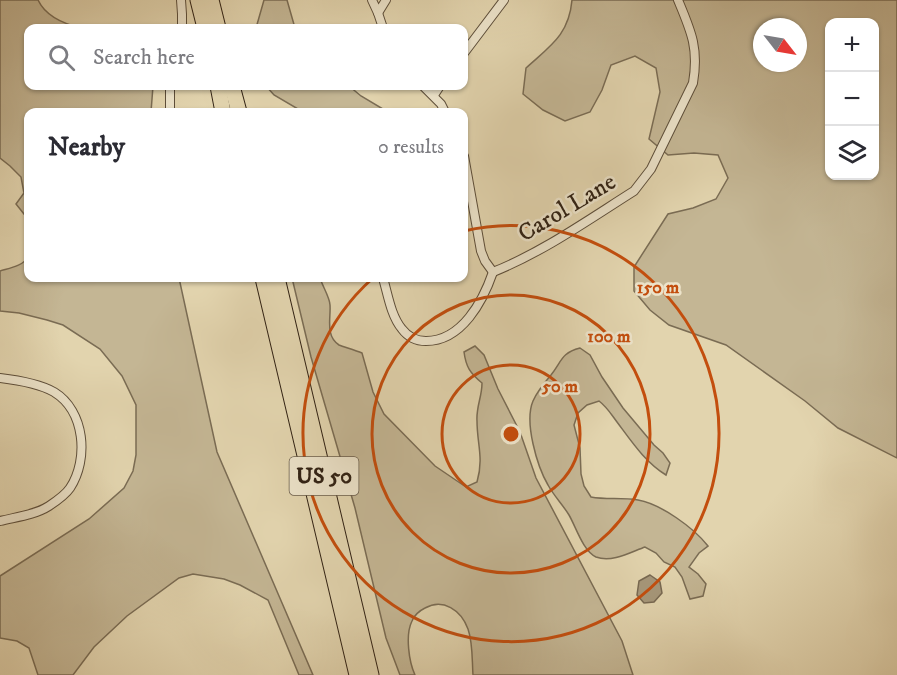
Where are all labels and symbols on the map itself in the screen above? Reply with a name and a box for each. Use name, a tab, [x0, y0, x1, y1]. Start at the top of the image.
north arrow	[753, 18, 807, 72]
street label: Carol Lane	[513, 167, 621, 249]
text: 150 m	[637, 277, 680, 299]
text: 100 m	[587, 326, 631, 348]
text: 50 m	[541, 376, 578, 398]
centre of rings	[501, 424, 521, 444]
road number: US 50	[290, 457, 358, 495]

